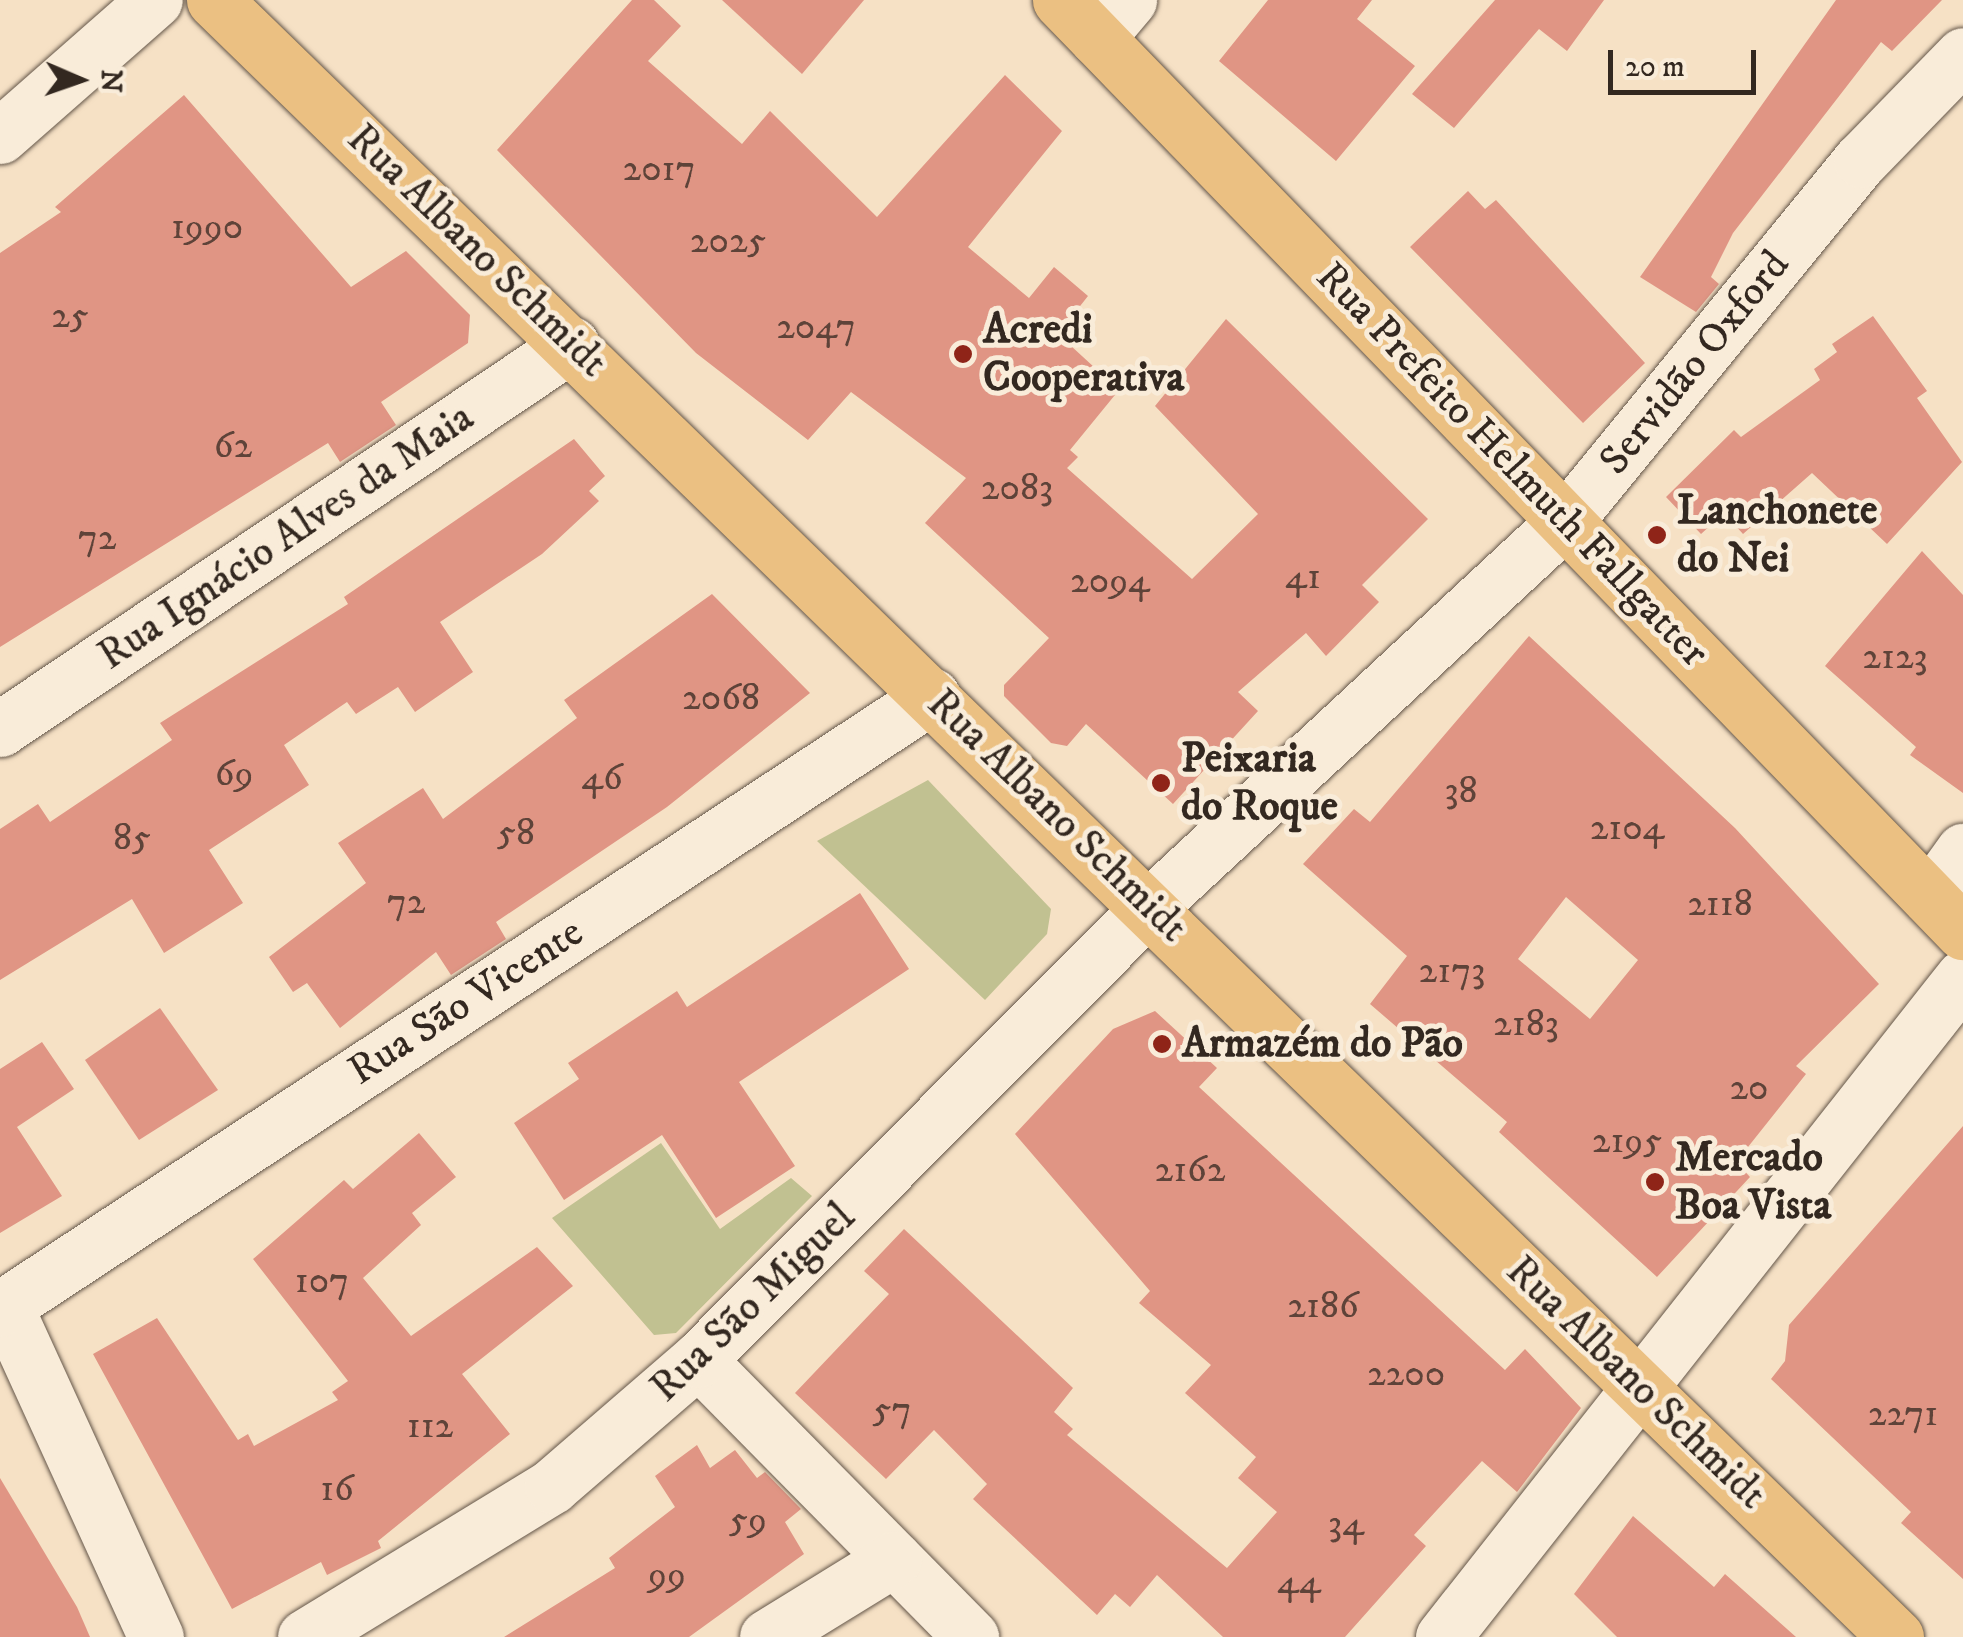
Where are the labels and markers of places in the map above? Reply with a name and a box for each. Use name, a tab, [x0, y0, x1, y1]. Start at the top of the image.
place label: Acredi Cooperativa	[983, 305, 1184, 404]
marker: Acredi Cooperativa	[952, 343, 974, 365]
place label: Lanchonete do Nei	[1677, 486, 1877, 584]
marker: Lanchonete do Nei	[1646, 524, 1668, 546]
place label: Peixaria do Roque	[1181, 734, 1338, 832]
marker: Peixaria do Roque	[1150, 772, 1172, 794]
place label: Armazém do Pão	[1182, 1019, 1463, 1069]
marker: Armazém do Pão	[1151, 1033, 1173, 1055]
place label: Mercado Boa Vista	[1675, 1133, 1831, 1232]
marker: Mercado Boa Vista	[1644, 1171, 1666, 1193]

